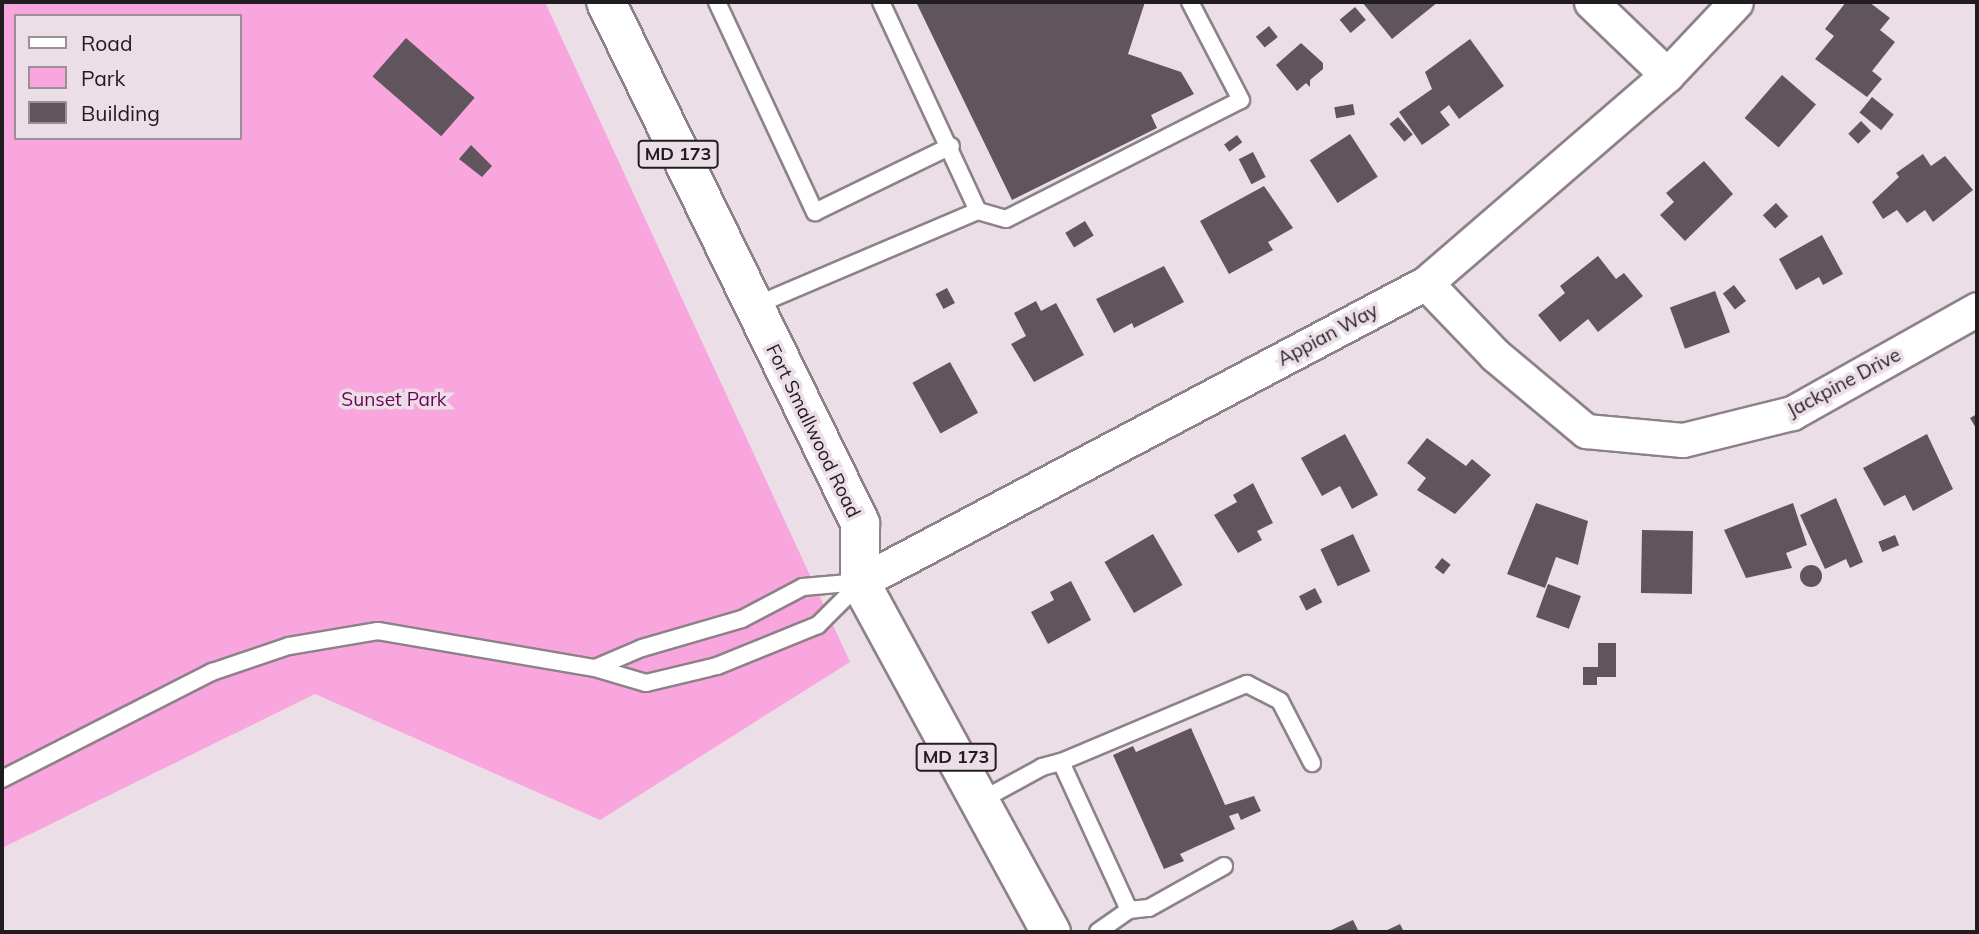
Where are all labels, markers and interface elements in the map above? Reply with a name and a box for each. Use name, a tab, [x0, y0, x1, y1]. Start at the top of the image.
legend	[14, 14, 242, 140]
text: Road	[81, 30, 132, 56]
text: Park	[81, 65, 125, 91]
text: Building	[81, 100, 160, 126]
road number: MD 173	[636, 140, 720, 168]
street label: Appian Way	[1274, 299, 1382, 371]
street label: Fort Smallwood Road	[761, 341, 865, 521]
street label: Jackpine Drive	[1783, 344, 1905, 422]
park label: Sunset Park	[341, 389, 447, 411]
road number: MD 173	[914, 742, 998, 772]

